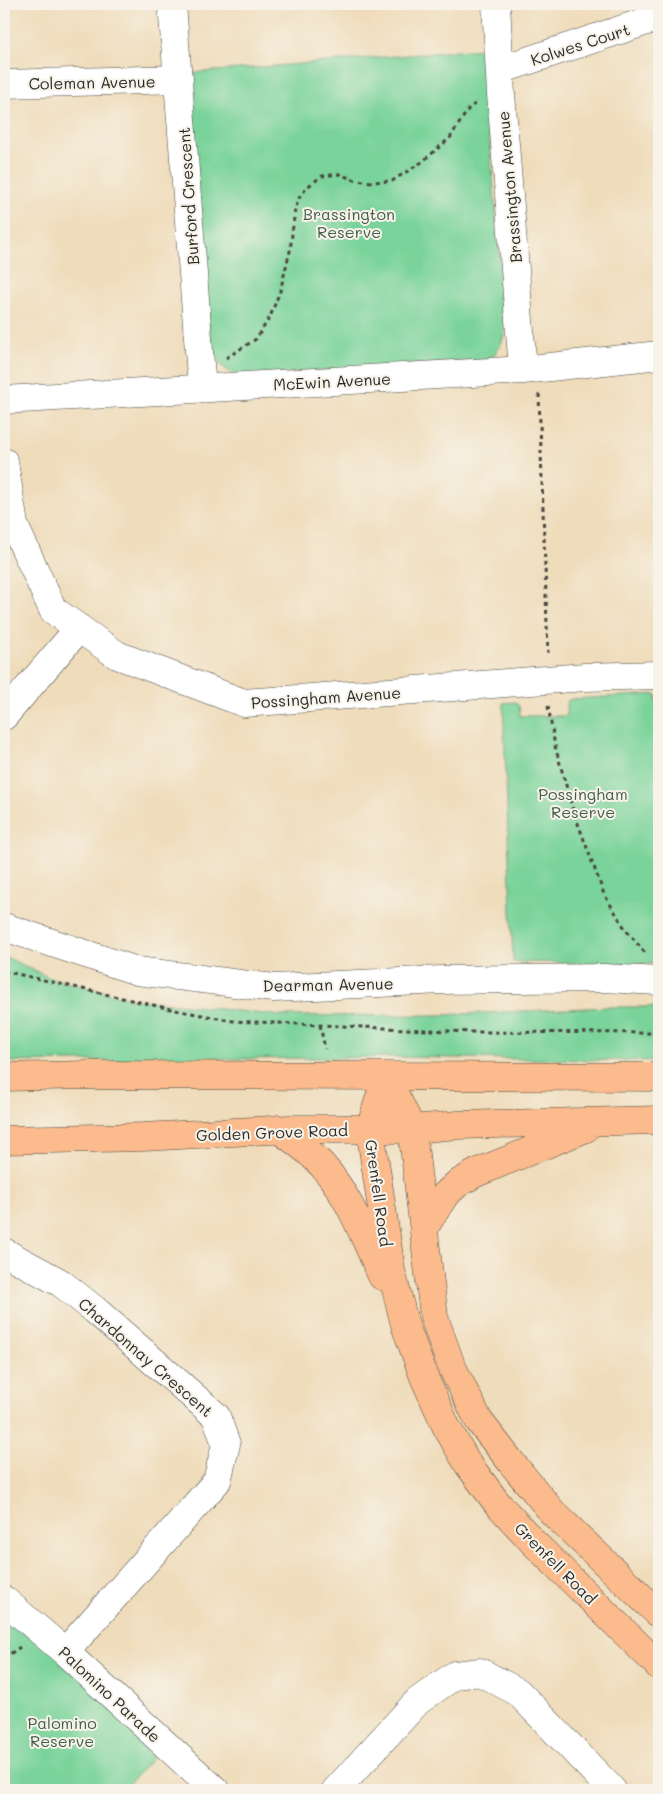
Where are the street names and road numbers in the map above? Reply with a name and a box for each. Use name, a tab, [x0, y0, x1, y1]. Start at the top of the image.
street label: Kolwes Court	[528, 18, 632, 70]
street label: Coleman Avenue	[28, 70, 156, 94]
street label: Brassington Avenue	[492, 110, 526, 264]
street label: Burford Crescent	[173, 126, 203, 266]
street label: McEwin Avenue	[273, 367, 391, 395]
street label: Possingham Avenue	[250, 681, 402, 713]
street label: Dearman Avenue	[262, 972, 394, 996]
street label: Golden Grove Road	[196, 1119, 348, 1145]
street label: Grenfell Road	[361, 1138, 397, 1248]
street label: Chardonnay Crescent	[74, 1293, 218, 1421]
street label: Grenfell Road	[510, 1517, 602, 1609]
street label: Palomino Parade	[55, 1641, 165, 1747]

